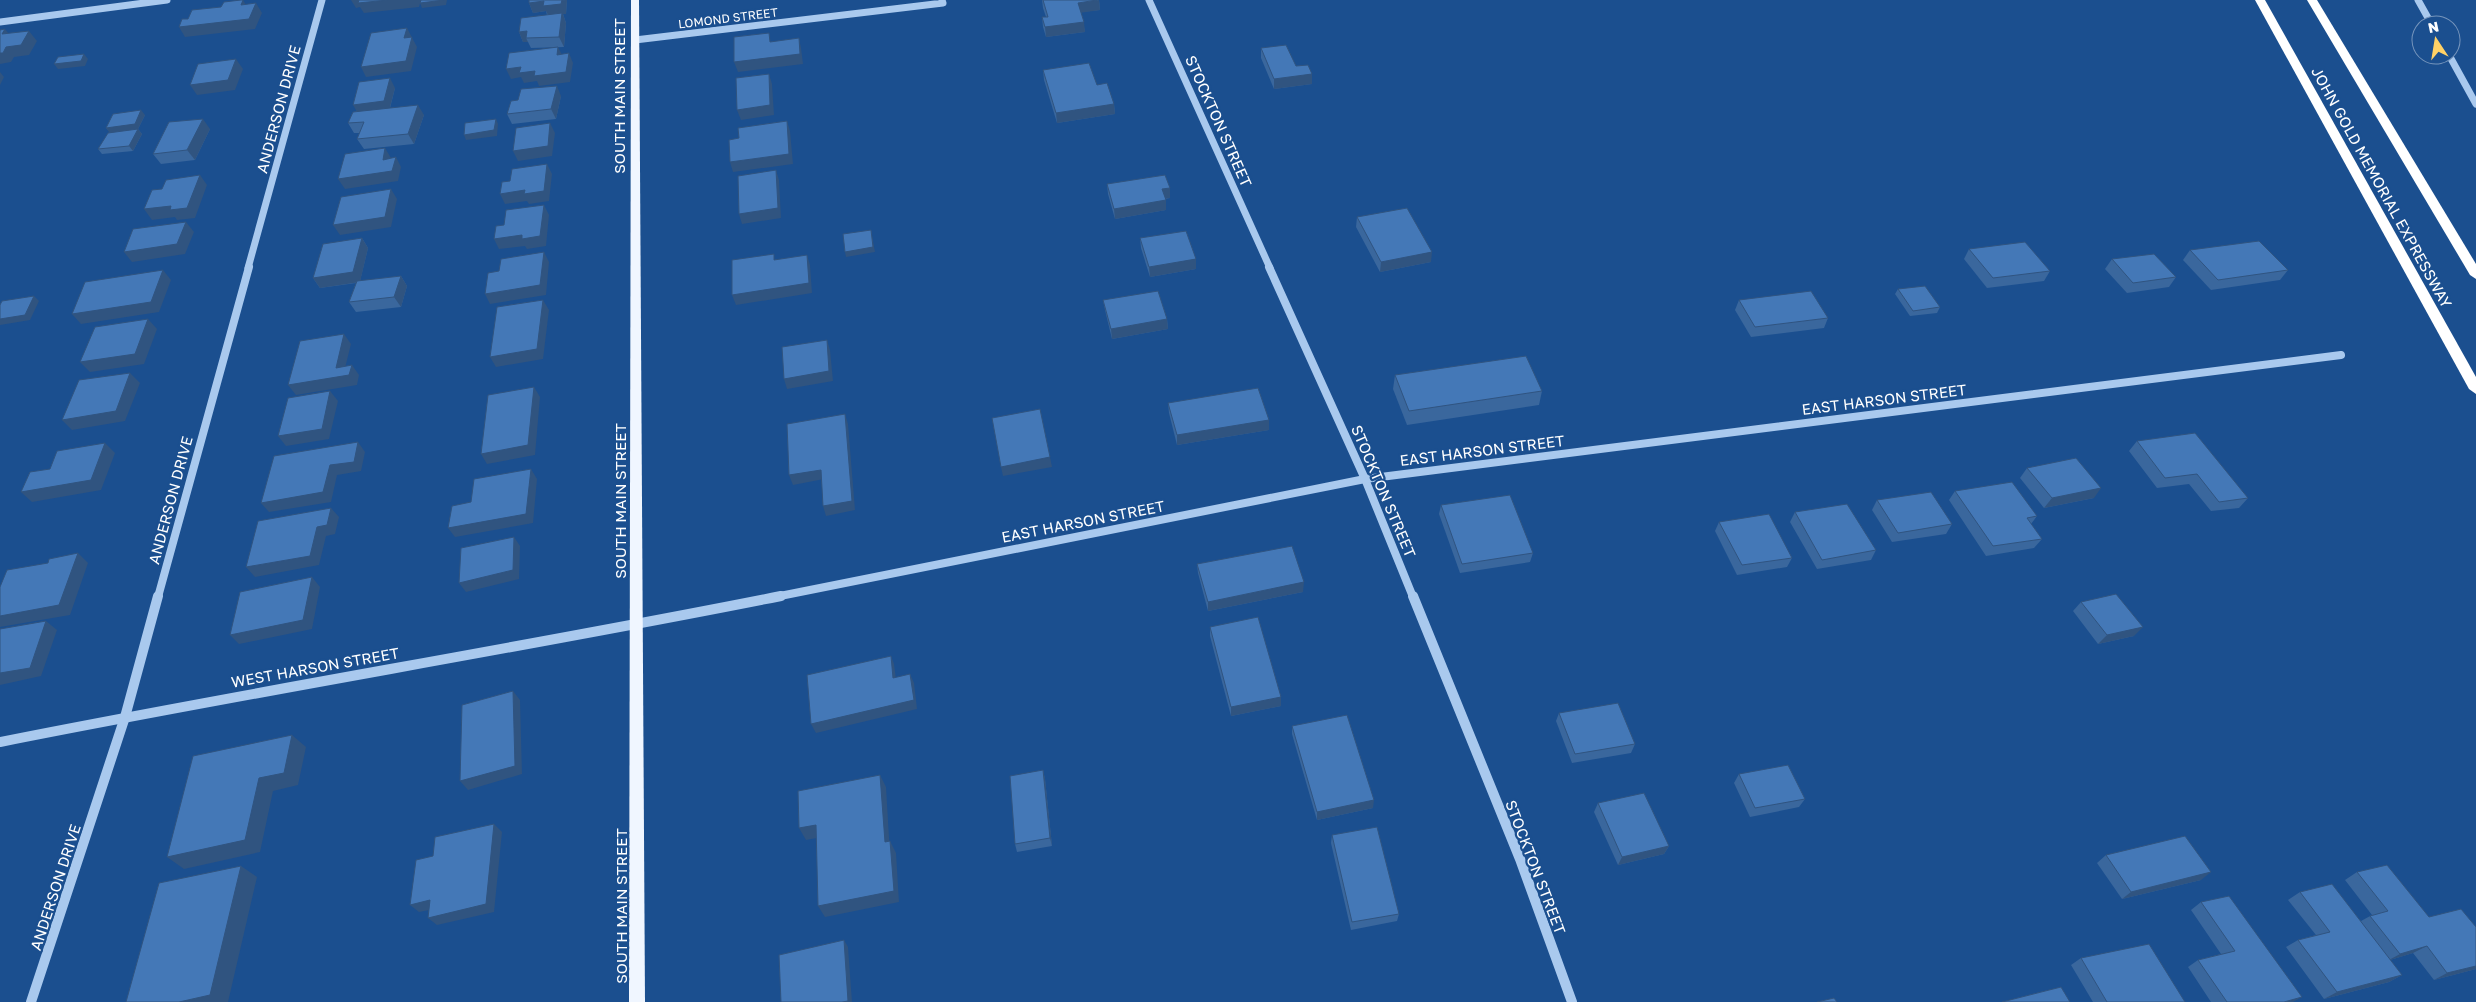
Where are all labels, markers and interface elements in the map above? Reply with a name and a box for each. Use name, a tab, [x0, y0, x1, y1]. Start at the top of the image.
street label: LOMOND STREET	[677, 4, 779, 32]
north arrow	[2411, 15, 2461, 65]
text: N	[2426, 17, 2440, 36]
street label: SOUTH MAIN STREET	[610, 18, 628, 174]
street label: ANDERSON DRIVE	[252, 43, 304, 175]
street label: STOCKTON STREET	[1182, 52, 1256, 190]
street label: JOHN GOLD MEMORIAL EXPRESSWAY	[2308, 63, 2456, 311]
street label: EAST HARSON STREET	[1801, 380, 1967, 418]
street label: STOCKTON STREET	[1348, 422, 1420, 560]
street label: SOUTH MAIN STREET	[611, 423, 629, 579]
street label: EAST HARSON STREET	[1399, 431, 1565, 469]
street label: ANDERSON DRIVE	[144, 434, 196, 566]
street label: EAST HARSON STREET	[1000, 496, 1166, 546]
street label: WEST HARSON STREET	[230, 643, 400, 691]
street label: STOCKTON STREET	[1502, 797, 1570, 937]
street label: ANDERSON DRIVE	[26, 822, 84, 952]
street label: SOUTH MAIN STREET	[612, 828, 630, 984]

